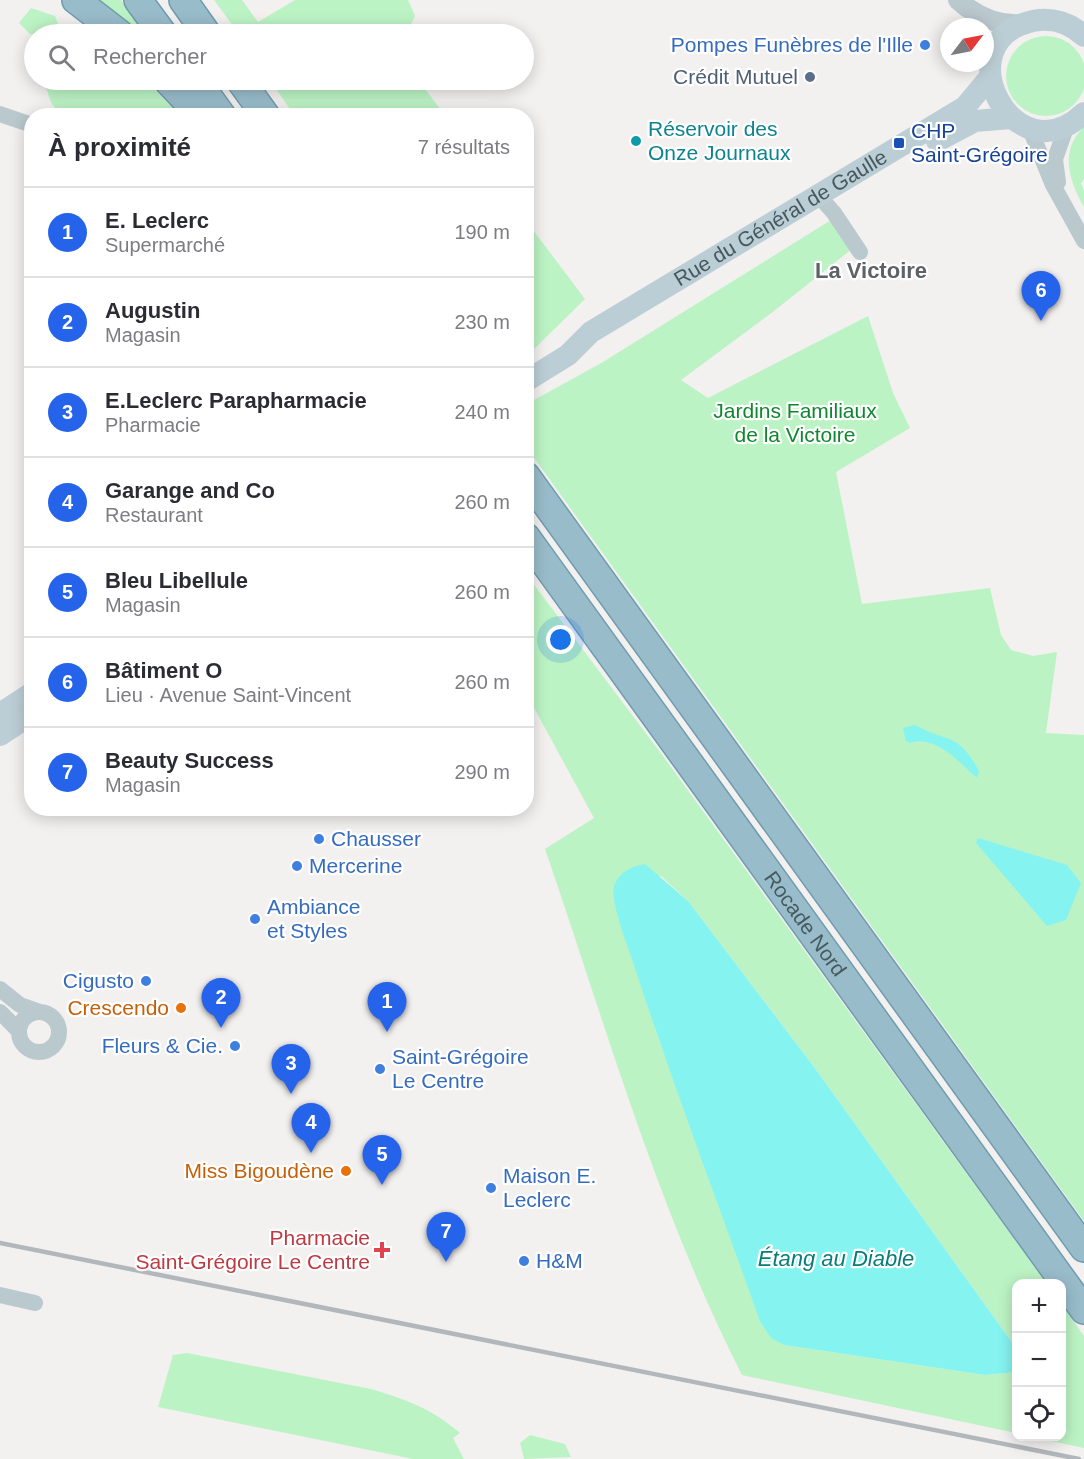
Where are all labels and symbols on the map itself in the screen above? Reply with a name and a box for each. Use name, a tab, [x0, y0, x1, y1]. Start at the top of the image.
north arrow	[940, 18, 994, 72]
place label: Pompes Funèbres de l'Ille	[671, 33, 913, 56]
marker: Pompes Funèbres de l'Ille	[918, 38, 932, 52]
place label: Crédit Mutuel	[673, 65, 798, 88]
marker: Crédit Mutuel	[803, 70, 817, 84]
place label: Réservoir des Onze Journaux	[648, 117, 791, 164]
place label: CHP Saint-Grégoire	[911, 119, 1048, 166]
marker: Réservoir des Onze Journaux	[629, 134, 643, 148]
marker: CHP Saint-Grégoire	[892, 136, 906, 150]
street label: Rue du Général de Gaulle	[670, 145, 891, 290]
district label: La Victoire	[815, 258, 927, 283]
pin: 6	[1022, 272, 1060, 321]
park label: Jardins Familiaux de la Victoire	[713, 399, 877, 446]
your location	[546, 625, 575, 654]
place label: Chausser	[331, 827, 421, 850]
marker: Chausser	[312, 832, 326, 846]
place label: Mercerine	[309, 854, 402, 877]
marker: Mercerine	[290, 859, 304, 873]
street label: Rocade Nord	[760, 867, 851, 980]
place label: Ambiance et Styles	[267, 895, 360, 942]
marker: Ambiance et Styles	[248, 912, 262, 926]
place label: Cigusto	[63, 969, 134, 992]
marker: Cigusto	[139, 974, 153, 988]
pin: 2	[202, 978, 240, 1028]
pin: 1	[368, 982, 406, 1032]
place label: Crescendo	[67, 996, 169, 1019]
marker: Crescendo	[174, 1001, 188, 1015]
place label: Fleurs & Cie.	[102, 1034, 223, 1057]
marker: Fleurs & Cie.	[228, 1039, 242, 1053]
pin: 3	[272, 1044, 310, 1094]
place label: Saint-Grégoire Le Centre	[392, 1045, 529, 1092]
marker: Saint-Grégoire Le Centre	[373, 1062, 387, 1076]
pin: 4	[292, 1104, 330, 1153]
pin: 5	[362, 1136, 401, 1185]
place label: Miss Bigoudène	[185, 1159, 334, 1182]
marker: Miss Bigoudène	[339, 1164, 353, 1178]
place label: Maison E. Leclerc	[503, 1164, 596, 1211]
marker: Maison E. Leclerc	[484, 1181, 498, 1195]
pin: 7	[426, 1212, 466, 1262]
place label: Pharmacie Saint-Grégoire Le Centre	[135, 1226, 370, 1273]
marker: Pharmacie Saint-Grégoire Le Centre	[375, 1243, 389, 1257]
water label: Étang au Diable	[758, 1246, 914, 1271]
place label: H&M	[536, 1249, 583, 1272]
marker: H&M	[517, 1254, 531, 1268]

